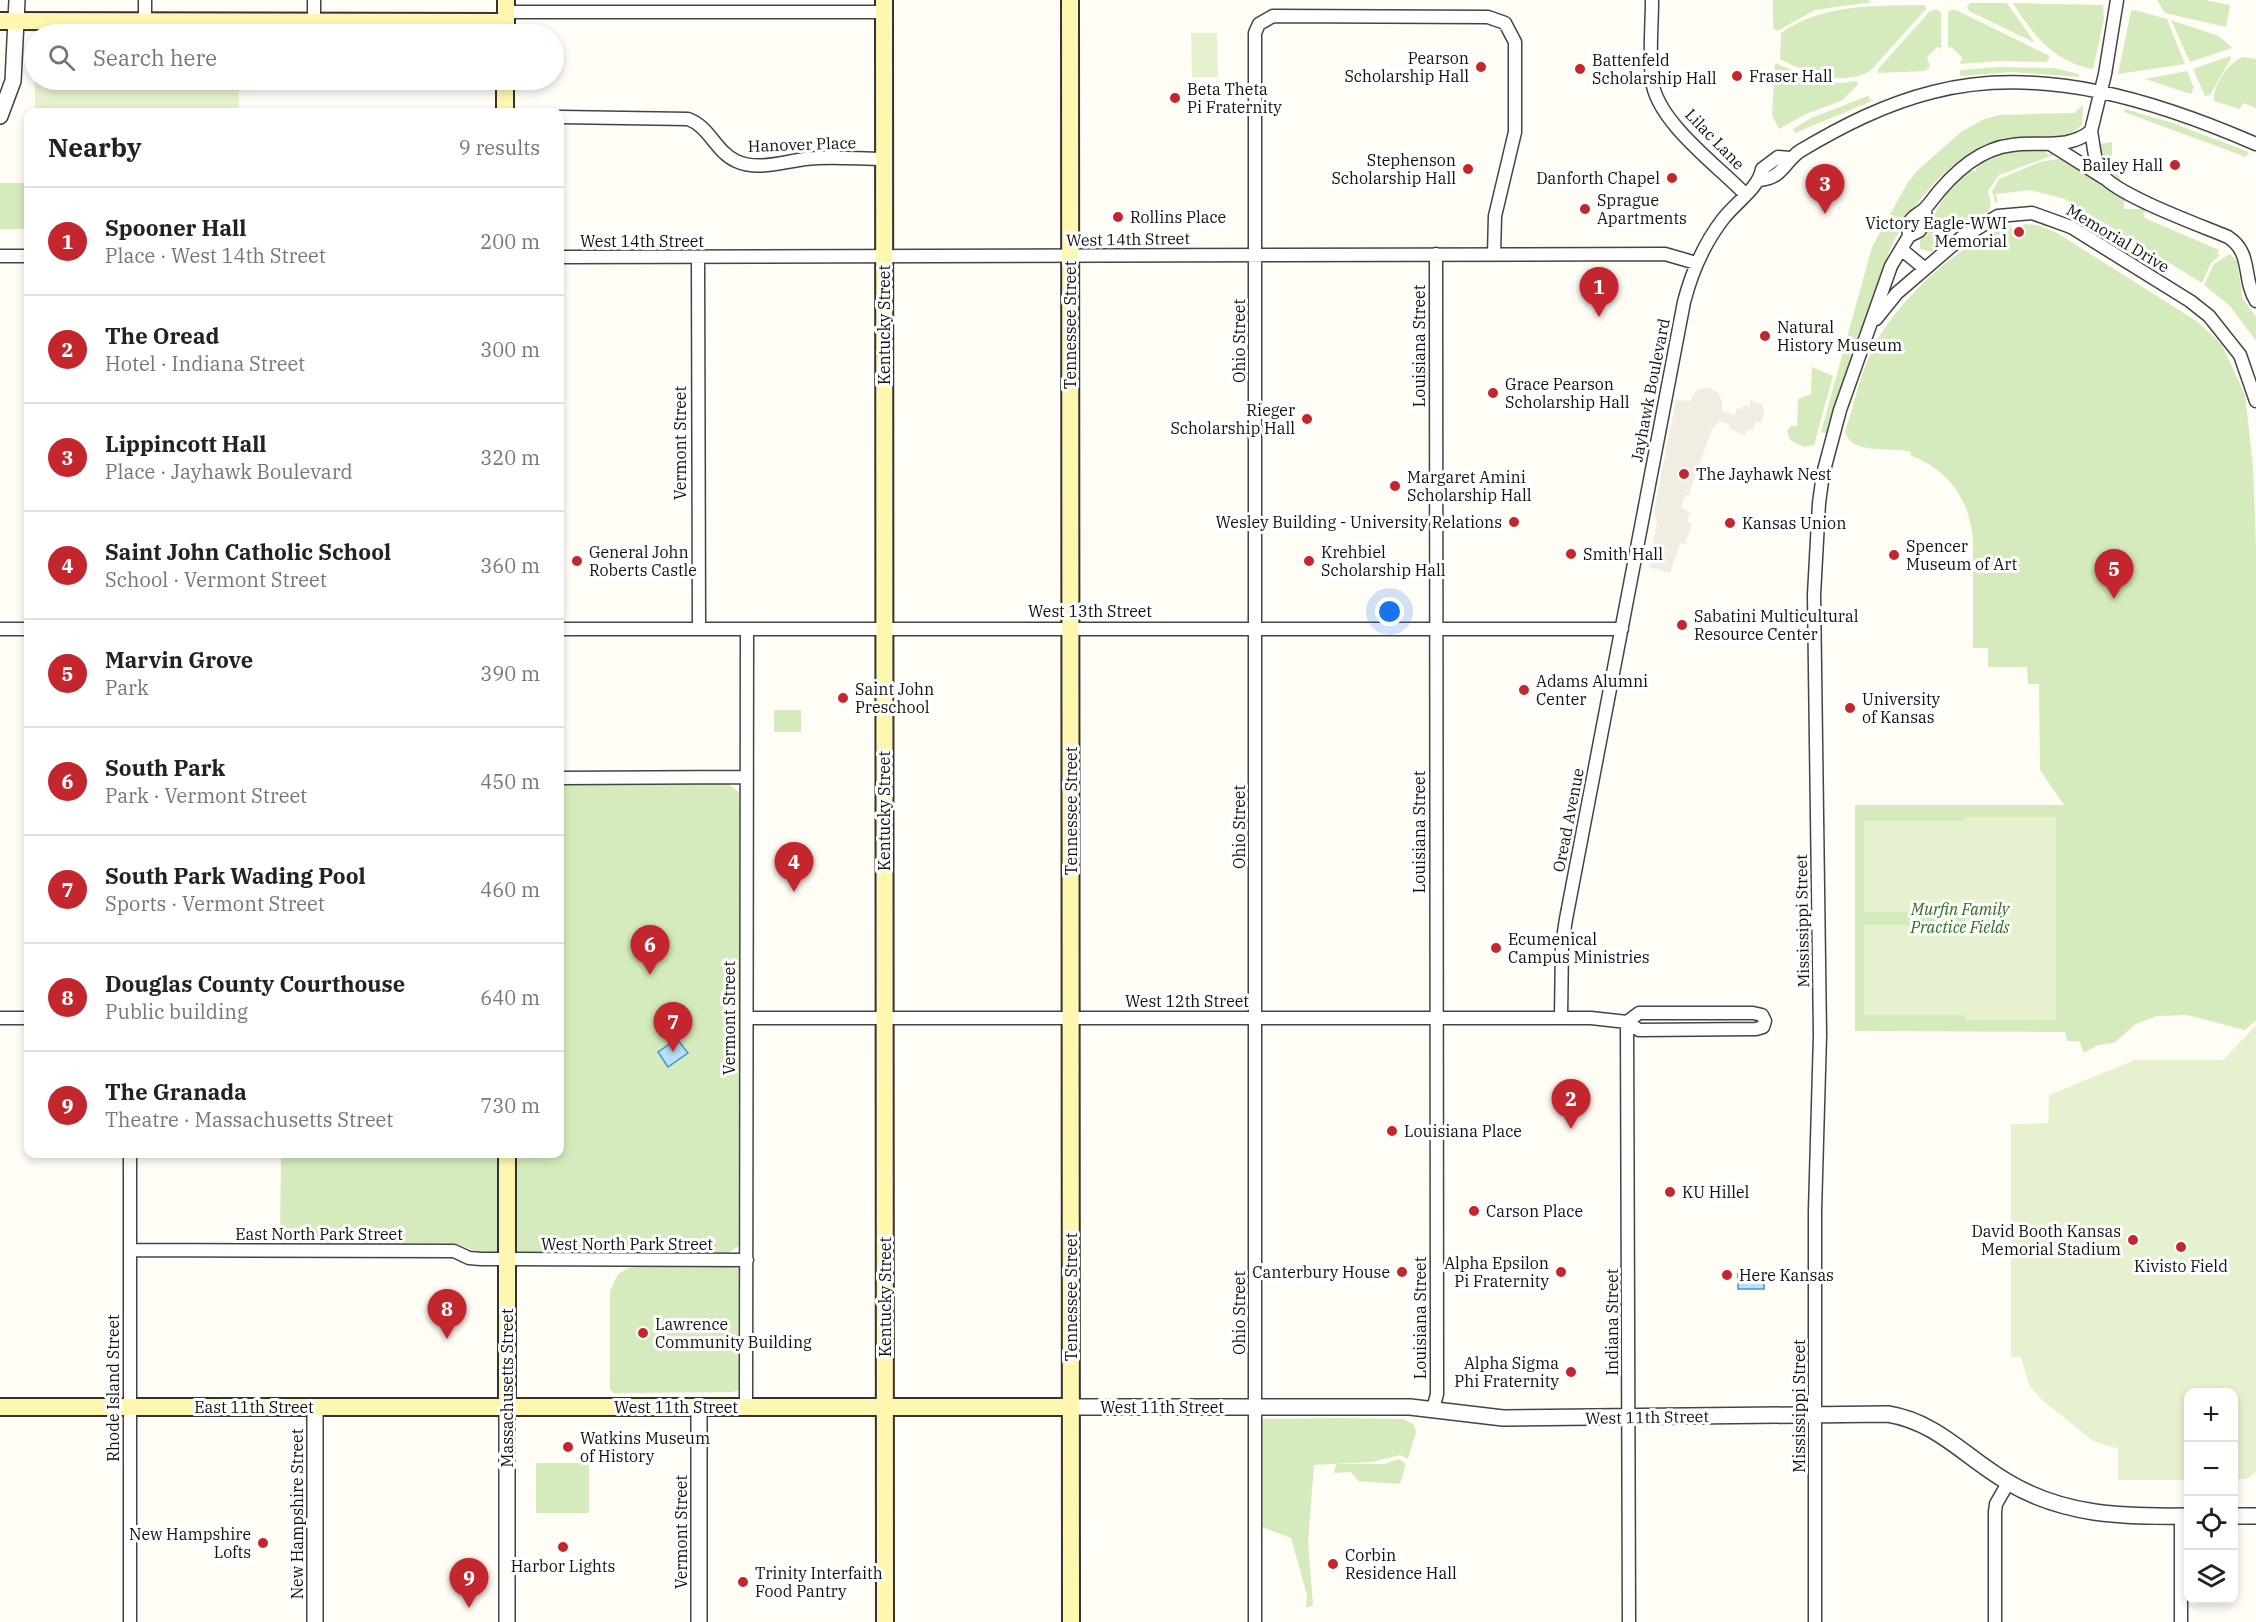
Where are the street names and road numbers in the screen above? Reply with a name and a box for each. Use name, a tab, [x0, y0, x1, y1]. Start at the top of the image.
street label: Lilac Lane	[1681, 104, 1749, 174]
street label: Hanover Place	[747, 132, 857, 156]
street label: Memorial Drive	[2063, 199, 2173, 277]
street label: West 14th Street	[1066, 228, 1190, 250]
street label: West 14th Street	[580, 231, 704, 251]
street label: Tennessee Street	[1060, 260, 1080, 389]
street label: Kentucky Street	[874, 265, 894, 385]
street label: Louisiana Street	[1409, 284, 1429, 407]
street label: Ohio Street	[1229, 299, 1249, 383]
street label: Jayhawk Boulevard	[1626, 316, 1674, 463]
street label: Vermont Street	[670, 386, 690, 500]
street label: West 13th Street	[1028, 601, 1152, 621]
street label: Tennessee Street	[1061, 746, 1081, 875]
street label: Kentucky Street	[874, 751, 894, 871]
street label: Oread Avenue	[1548, 766, 1588, 874]
street label: Louisiana Street	[1409, 770, 1429, 893]
street label: Ohio Street	[1229, 785, 1249, 869]
street label: Mississippi Street	[1791, 854, 1813, 988]
street label: Vermont Street	[719, 961, 739, 1075]
street label: West 12th Street	[1125, 991, 1249, 1011]
street label: East North Park Street	[235, 1224, 403, 1244]
street label: Tennessee Street	[1061, 1232, 1081, 1361]
street label: West North Park Street	[541, 1234, 713, 1254]
street label: Kentucky Street	[875, 1237, 895, 1357]
street label: Louisiana Street	[1410, 1256, 1430, 1379]
street label: Indiana Street	[1602, 1268, 1622, 1375]
street label: Ohio Street	[1229, 1271, 1249, 1355]
street label: Massachusetts Street	[497, 1308, 517, 1468]
street label: Rhode Island Street	[103, 1314, 123, 1462]
street label: Mississippi Street	[1789, 1339, 1809, 1473]
street label: East 11th Street	[194, 1397, 314, 1417]
street label: West 11th Street	[614, 1397, 738, 1417]
street label: West 11th Street	[1100, 1397, 1224, 1417]
street label: West 11th Street	[1585, 1406, 1709, 1428]
street label: New Hampshire Street	[287, 1428, 307, 1599]
street label: Vermont Street	[671, 1475, 691, 1589]

